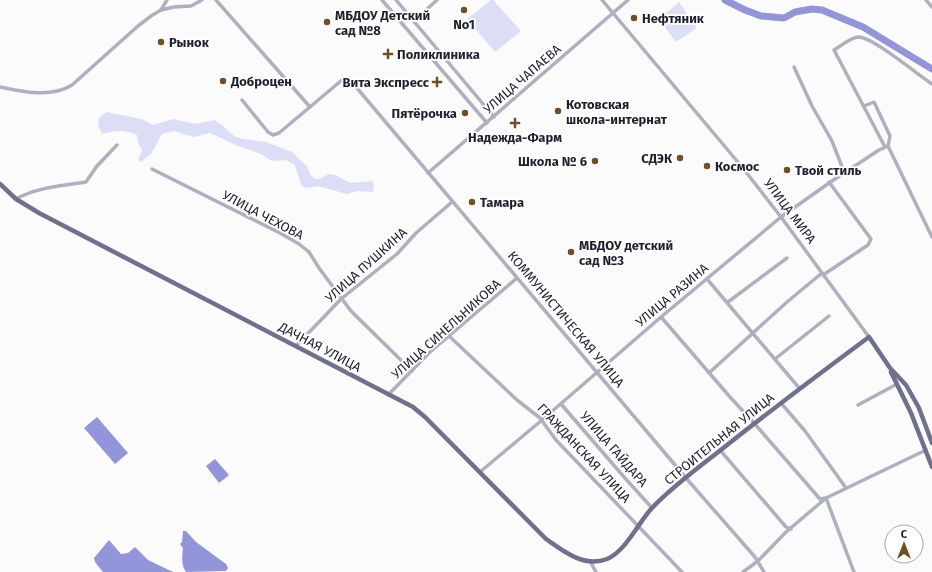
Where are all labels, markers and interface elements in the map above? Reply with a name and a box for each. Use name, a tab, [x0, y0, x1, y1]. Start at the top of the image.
marker: No1	[459, 5, 469, 15]
place label: МБДОУ Детский сад №8	[335, 8, 430, 38]
place label: Нефтяник	[642, 11, 705, 26]
marker: Нефтяник	[629, 13, 639, 23]
marker: МБДОУ Детский сад №8	[322, 17, 332, 27]
place label: No1	[453, 17, 475, 32]
place label: Рынок	[169, 35, 210, 50]
marker: Рынок	[156, 37, 166, 47]
street label: УЛИЦА ЧАПАЕВА	[480, 41, 564, 117]
place label: Поликлиника	[397, 47, 480, 62]
marker: Поликлиника	[382, 48, 394, 60]
place label: Доброцен	[230, 74, 292, 89]
place label: Вита Экспресс	[343, 75, 430, 90]
marker: Доброцен	[218, 76, 228, 86]
marker: Вита Экспресс	[432, 77, 442, 87]
place label: Котовская школа-интернат	[566, 97, 668, 127]
place label: Пятёрочка	[392, 106, 457, 121]
marker: Котовская школа-интернат	[553, 106, 563, 116]
marker: Пятёрочка	[460, 108, 470, 118]
marker: Надежда-Фарм	[510, 118, 520, 128]
place label: Надежда-Фарм	[468, 130, 562, 145]
place label: СДЭК	[641, 151, 673, 166]
marker: СДЭК	[675, 153, 685, 163]
place label: Школа № 6	[518, 154, 587, 169]
marker: Школа № 6	[590, 156, 600, 166]
place label: Космос	[715, 159, 760, 174]
marker: Космос	[702, 161, 712, 171]
place label: Твой стиль	[795, 163, 862, 178]
marker: Твой стиль	[782, 165, 792, 175]
street label: УЛИЦА МИРА	[761, 176, 819, 247]
street label: УЛИЦА ЧЕХОВА	[220, 187, 307, 243]
place label: Тамара	[480, 195, 524, 210]
marker: Тамара	[467, 197, 477, 207]
street label: УЛИЦА ПУШКИНА	[322, 224, 410, 305]
place label: МБДОУ детский сад №3	[579, 238, 673, 268]
marker: МБДОУ детский сад №3	[566, 247, 576, 257]
street label: КОММУНИСТИЧЕСКАЯ УЛИЦА	[505, 248, 628, 390]
street label: УЛИЦА РАЗИНА	[633, 260, 712, 330]
street label: УЛИЦА СИНЕЛЬНИКОВА	[389, 276, 504, 382]
street label: ДАЧНАЯ УЛИЦА	[275, 319, 364, 375]
street label: СТРОИТЕЛЬНАЯ УЛИЦА	[661, 390, 777, 488]
street label: ГРАЖДАНСКАЯ УЛИЦА	[534, 400, 634, 506]
street label: УЛИЦА ГАЙДАРА	[577, 408, 651, 490]
north arrow	[884, 524, 924, 564]
text: С	[901, 528, 908, 541]

